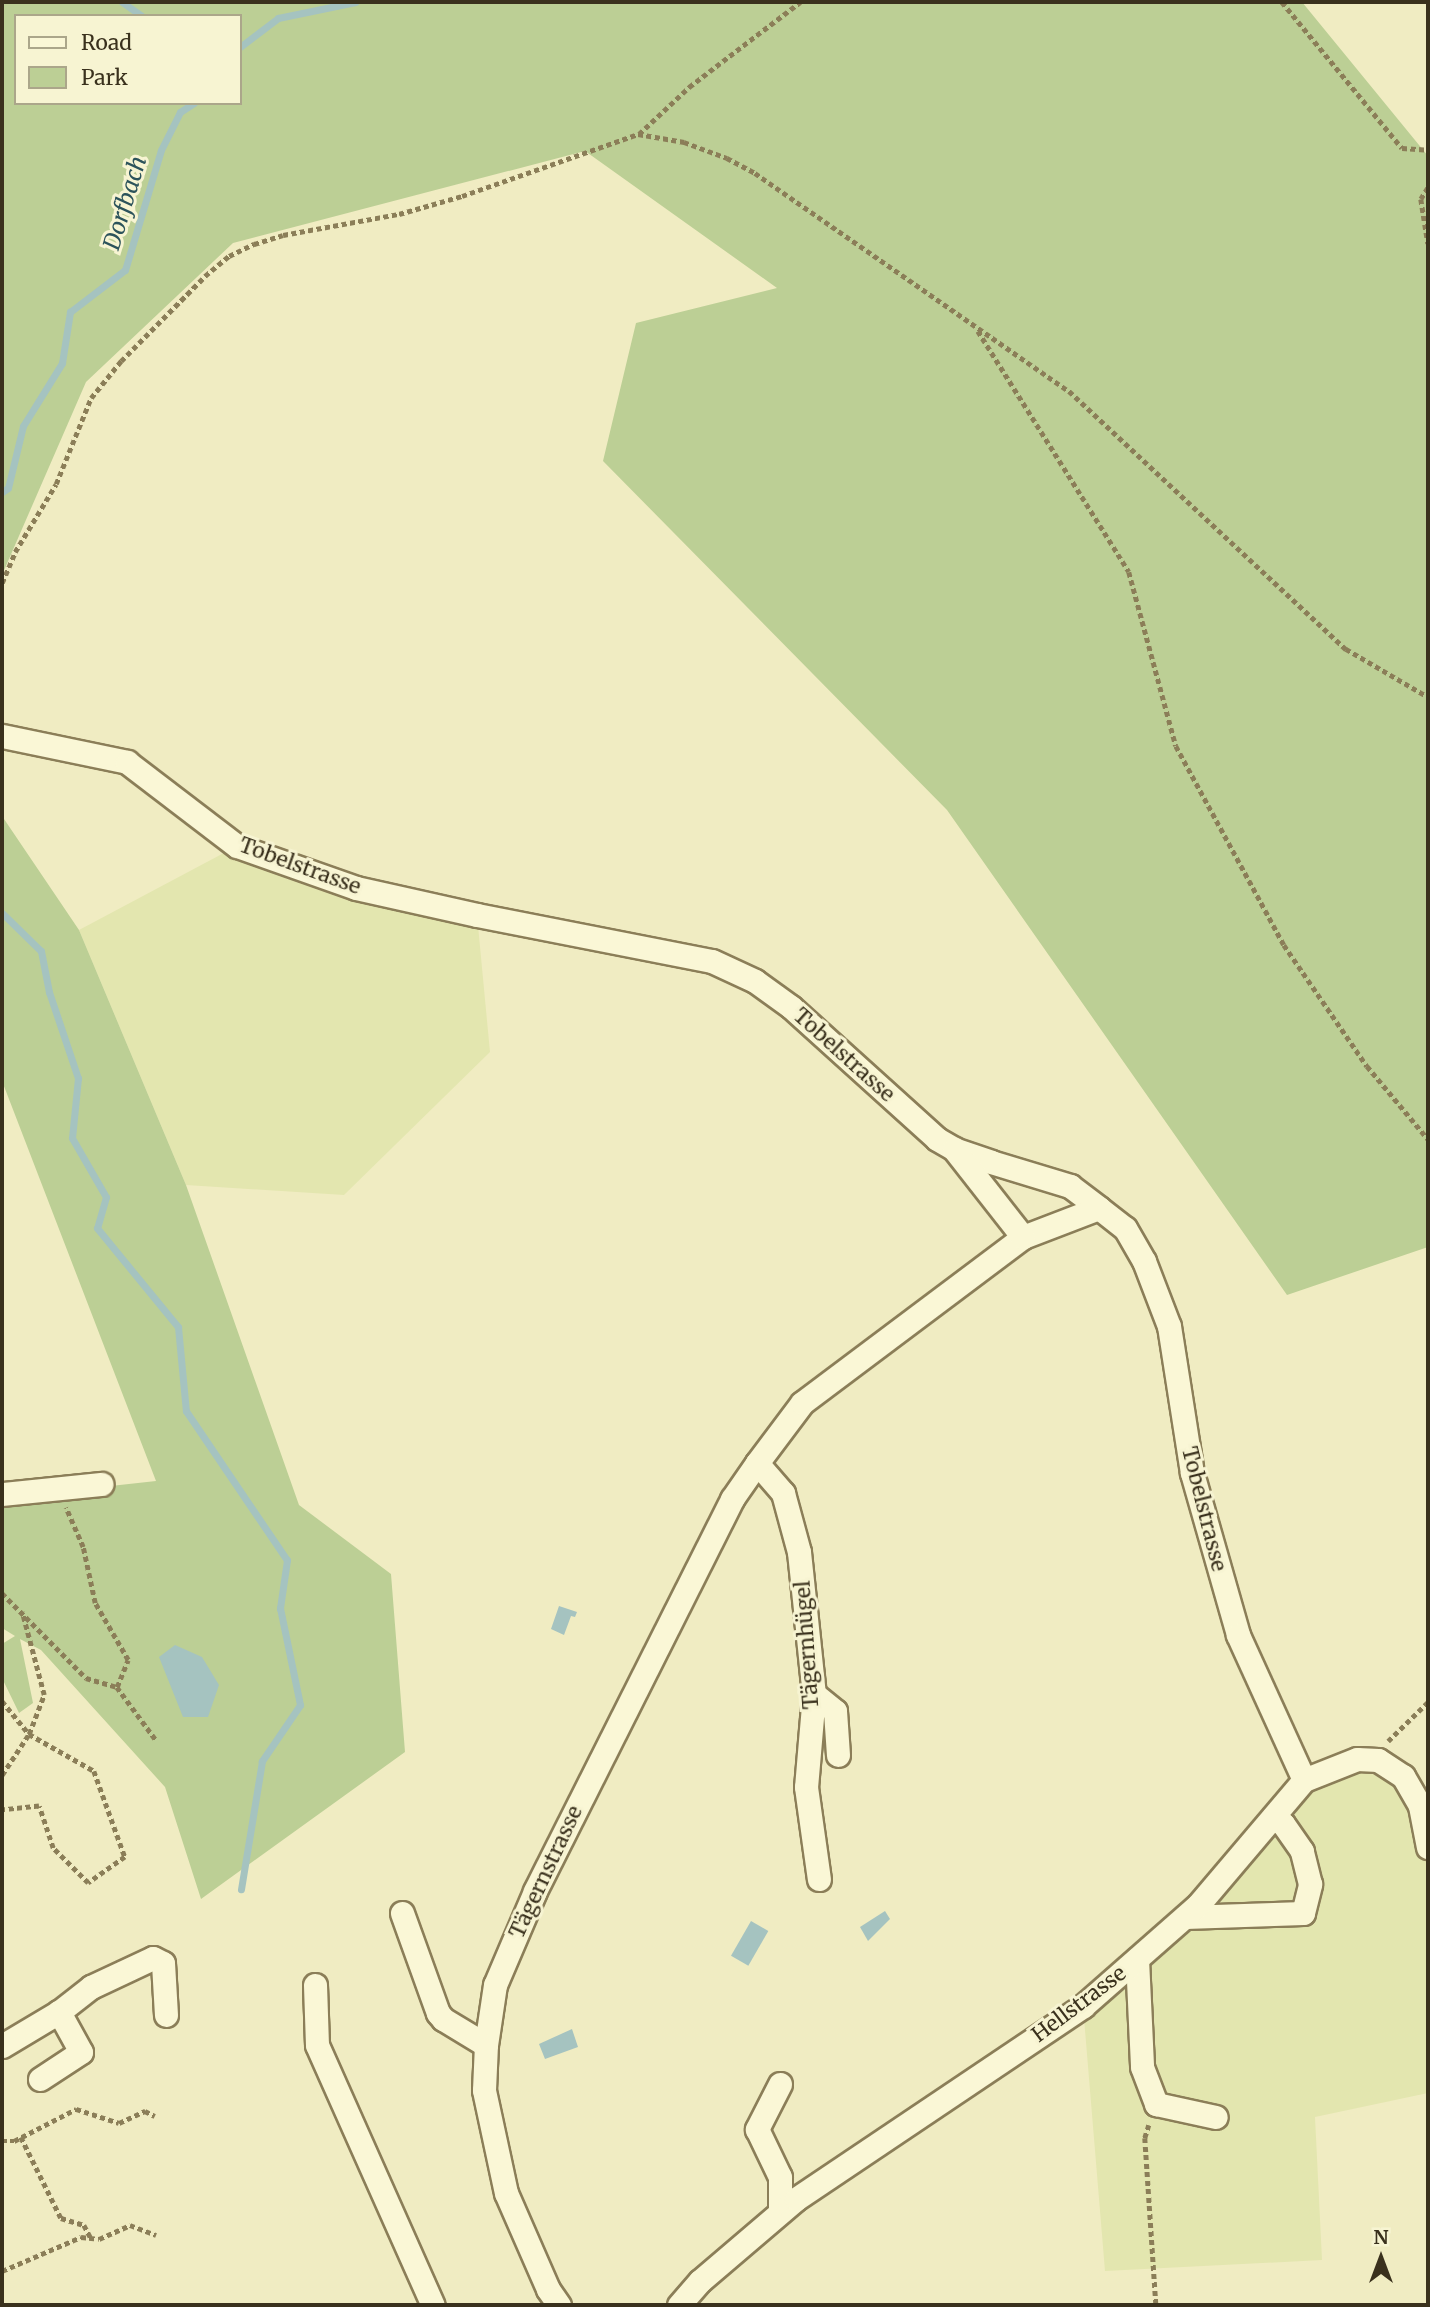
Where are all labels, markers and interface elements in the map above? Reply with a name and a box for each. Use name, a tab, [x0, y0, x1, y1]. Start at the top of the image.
legend	[14, 14, 242, 105]
text: Road	[81, 29, 132, 56]
text: Park	[81, 64, 128, 91]
water label: Dorfbach	[98, 153, 152, 253]
street label: Tobelstrasse	[236, 832, 364, 900]
street label: Tobelstrasse	[788, 1003, 900, 1107]
street label: Tobelstrasse	[1176, 1444, 1232, 1574]
street label: Tägernhügel	[790, 1580, 824, 1710]
street label: Tägernstrasse	[504, 1802, 588, 1942]
street label: Hellstrasse	[1027, 1960, 1131, 2048]
north arrow	[1346, 2223, 1416, 2293]
text: N	[1373, 2225, 1389, 2249]

